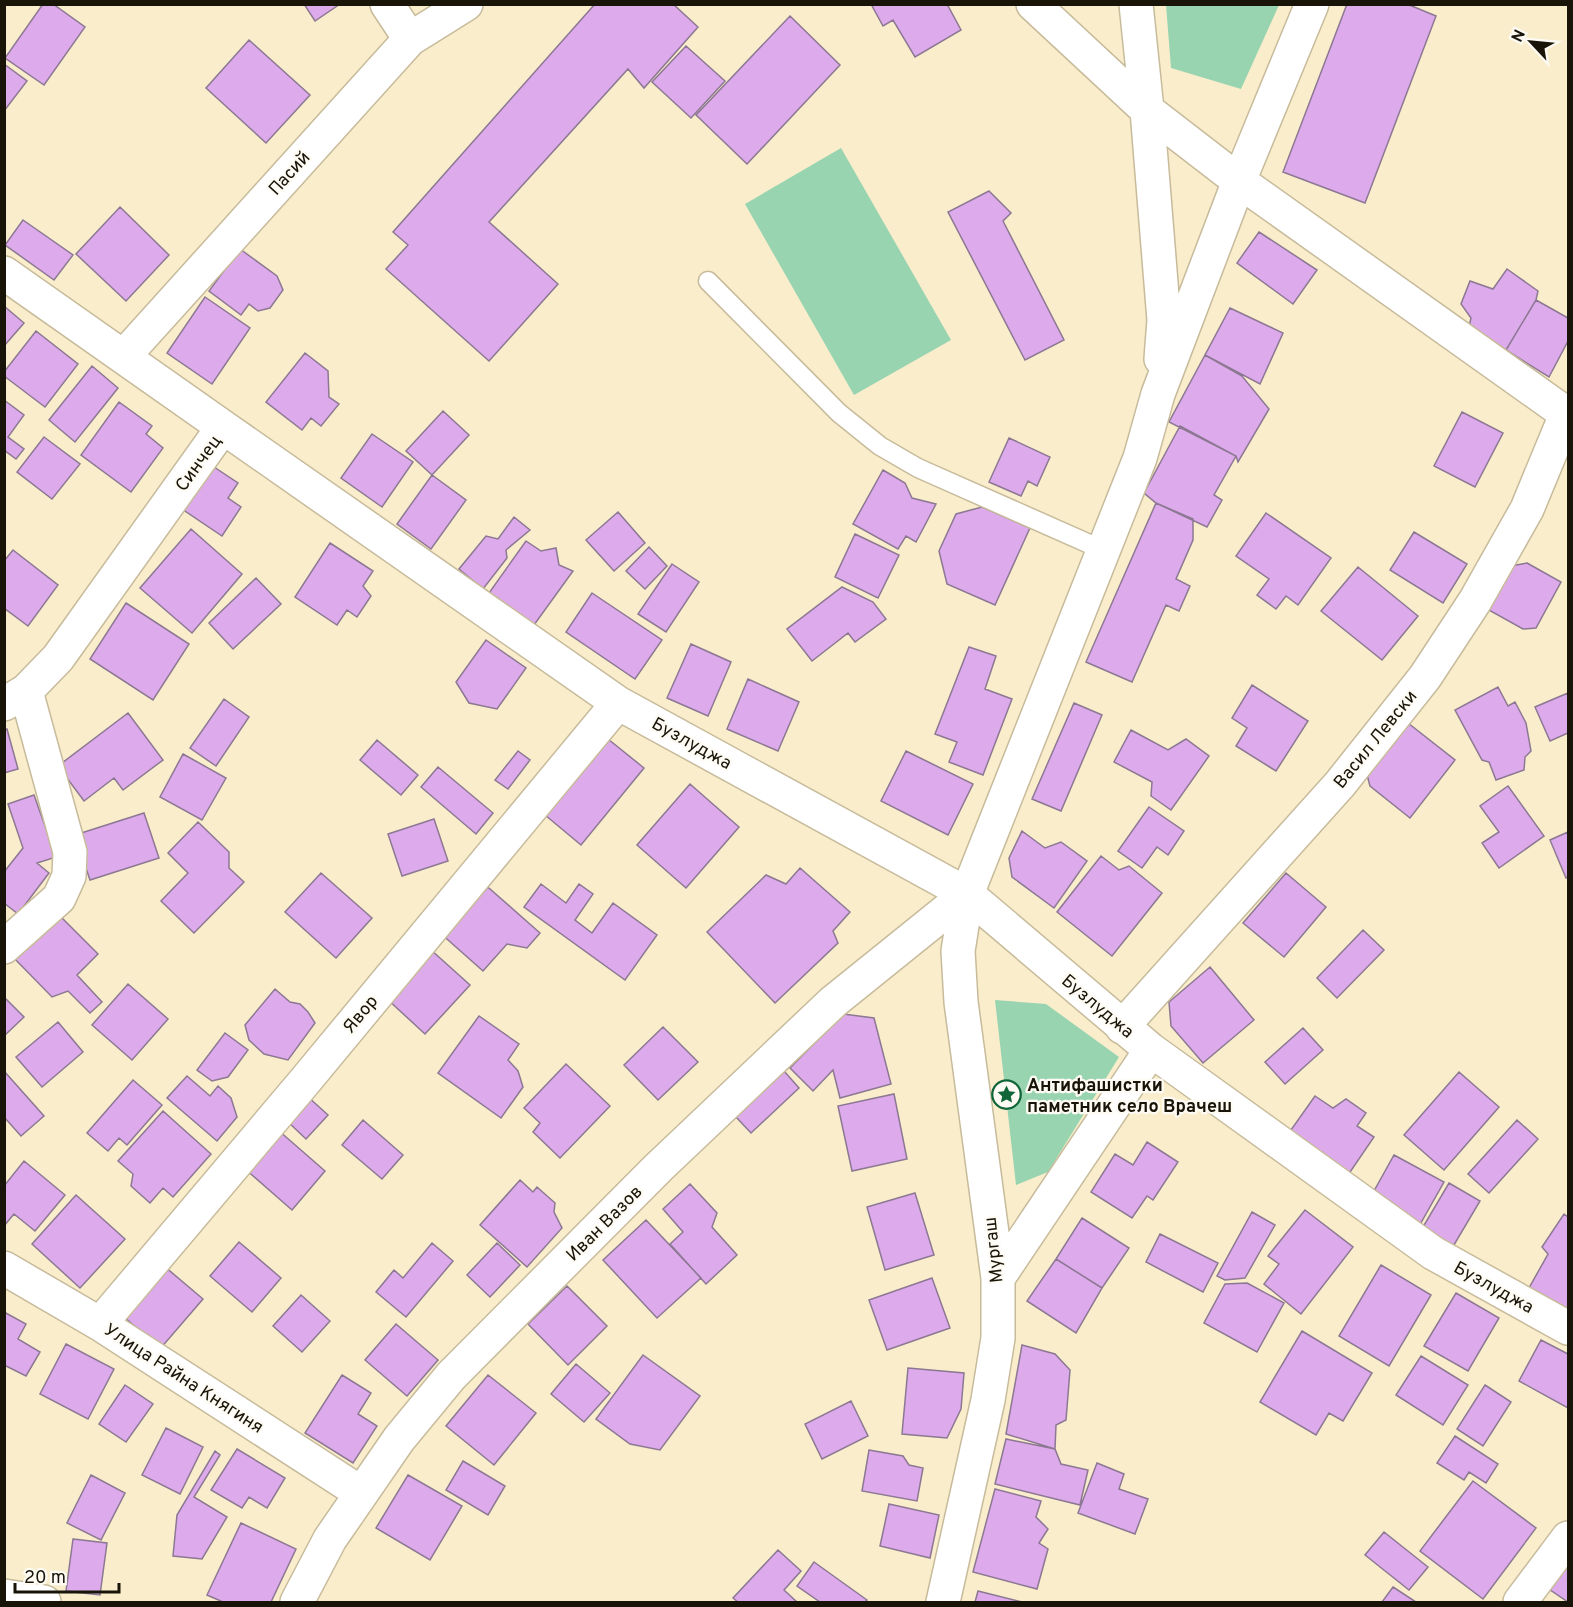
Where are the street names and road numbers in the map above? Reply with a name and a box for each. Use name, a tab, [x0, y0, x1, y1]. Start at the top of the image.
street label: Пасий	[264, 147, 316, 201]
street label: Синчец	[171, 431, 227, 497]
street label: Васил Левски	[1329, 686, 1423, 794]
street label: Бузлуджа	[647, 713, 735, 776]
street label: Бузлуджа	[1056, 970, 1138, 1044]
street label: Явор	[338, 991, 384, 1039]
street label: Иван Вазов	[562, 1181, 648, 1267]
street label: Мургаш	[980, 1216, 1009, 1284]
street label: Бузлуджа	[1449, 1257, 1537, 1320]
street label: Улица Райна Княгиня	[99, 1319, 267, 1440]

